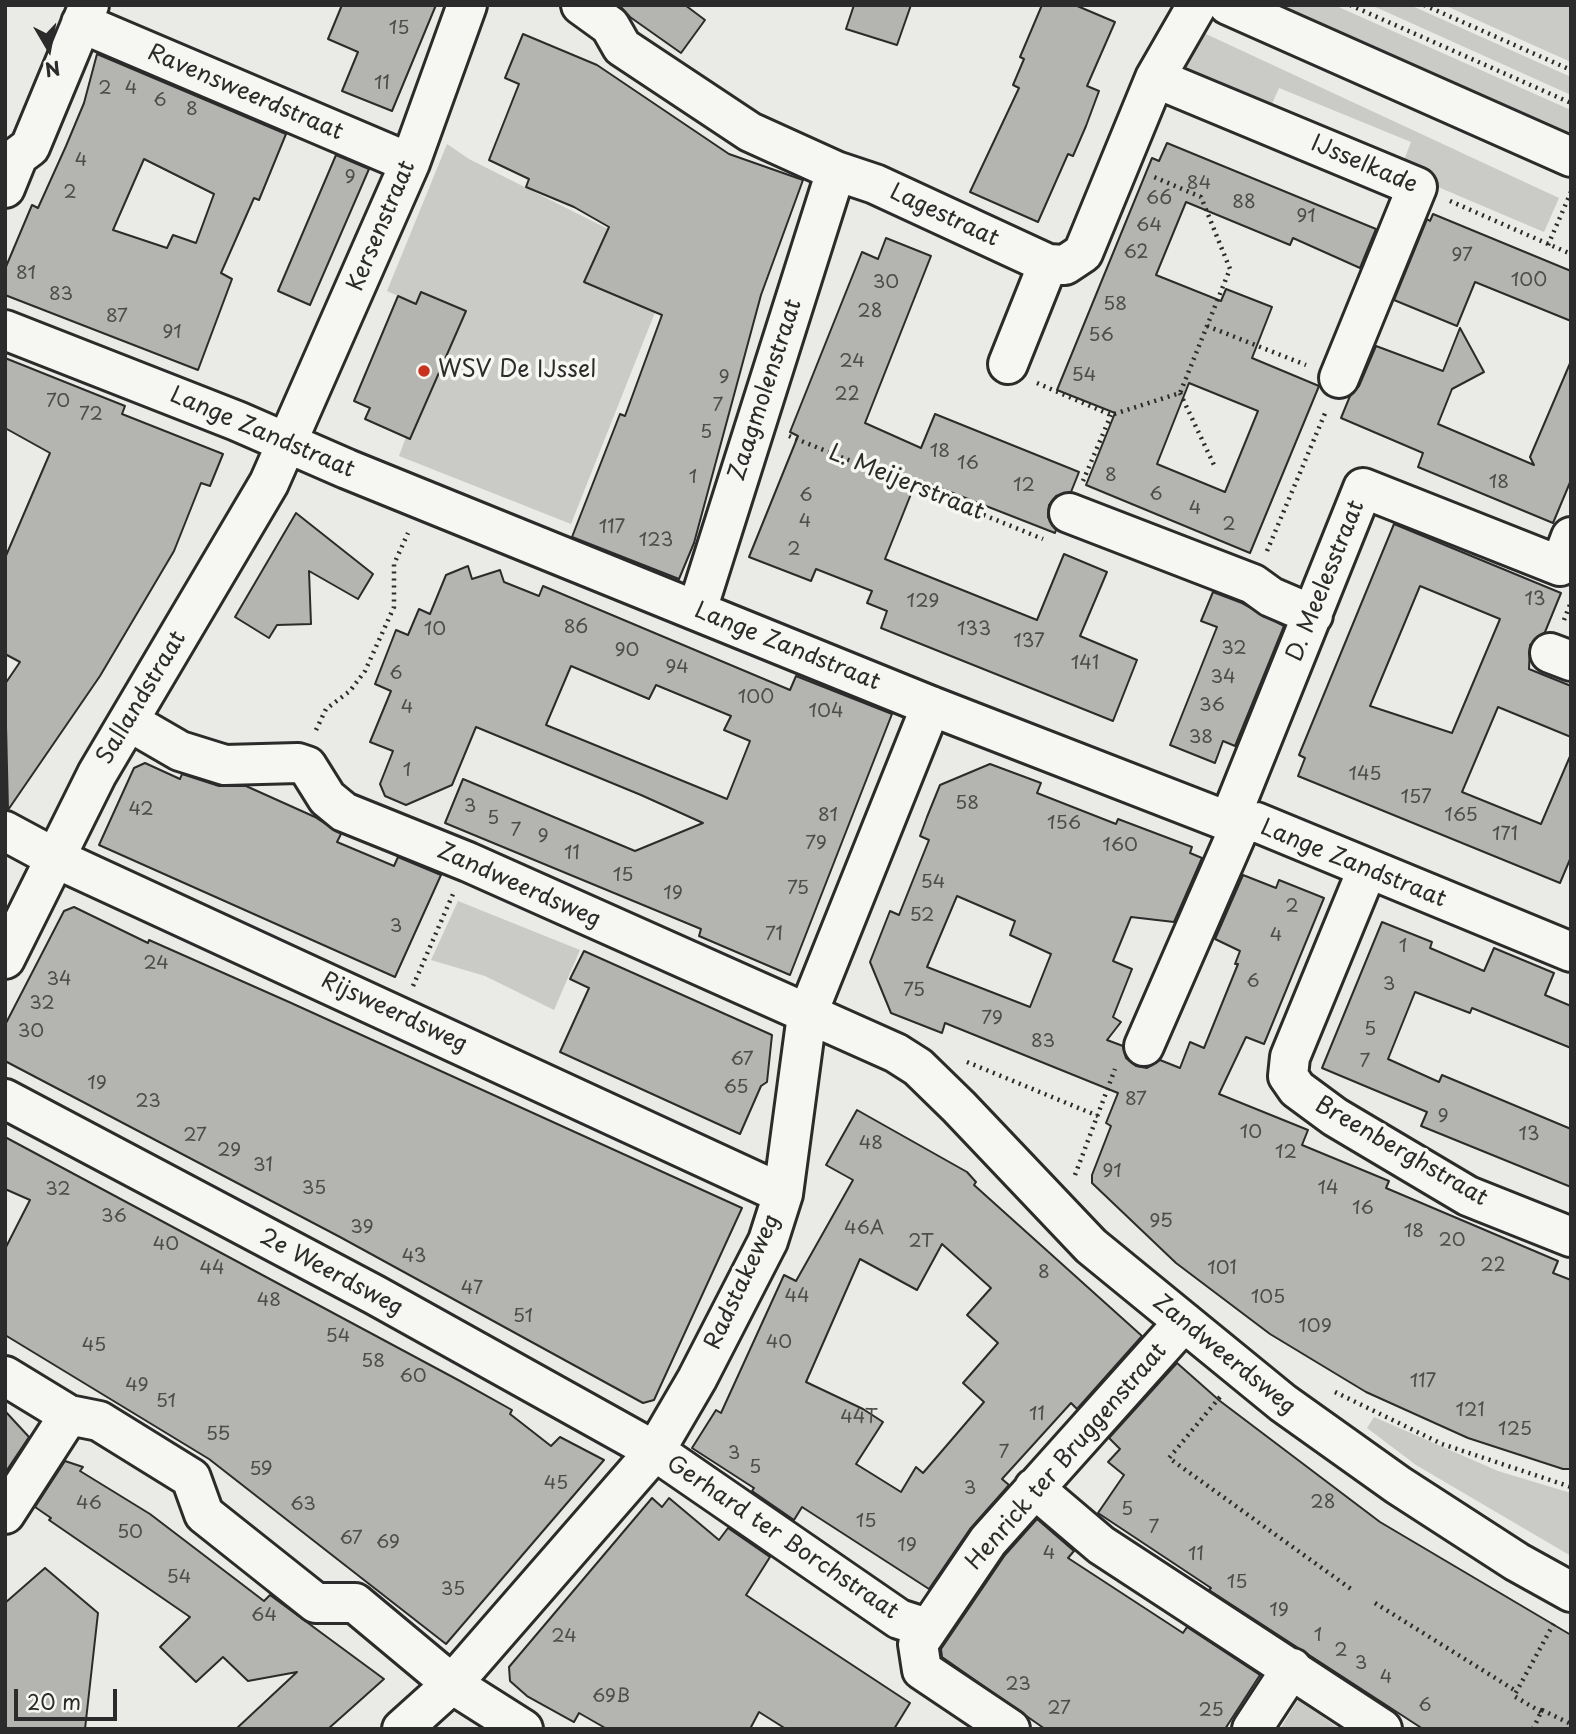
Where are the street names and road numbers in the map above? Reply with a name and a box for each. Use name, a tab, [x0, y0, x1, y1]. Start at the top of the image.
street label: Ravensweerdstraat	[143, 39, 347, 147]
street label: IJsselkade	[1307, 130, 1421, 200]
street label: Kersenstraat	[342, 157, 422, 295]
street label: Lagestraat	[885, 179, 1003, 253]
street label: Zaagmolenstraat	[724, 296, 808, 484]
street label: Lange Zandstraat	[166, 382, 358, 484]
street label: L. Meijerstraat	[824, 439, 988, 527]
street label: D. Meelesstraat	[1281, 497, 1371, 665]
street label: Lange Zandstraat	[690, 597, 884, 697]
street label: Sallandstraat	[91, 626, 193, 770]
street label: Lange Zandstraat	[1256, 814, 1450, 914]
street label: Zandweerdsweg	[433, 838, 605, 934]
street label: Rijsweerdsweg	[316, 967, 472, 1059]
street label: Breenberghstraat	[1310, 1091, 1492, 1213]
street label: Radstakeweg	[700, 1210, 786, 1354]
street label: 2e Weerdsweg	[254, 1224, 408, 1322]
street label: Zandweerdsweg	[1147, 1289, 1301, 1421]
street label: Henrick ter Bruggenstraat	[961, 1338, 1173, 1576]
street label: Gerhard ter Borchstraat	[661, 1450, 903, 1626]

